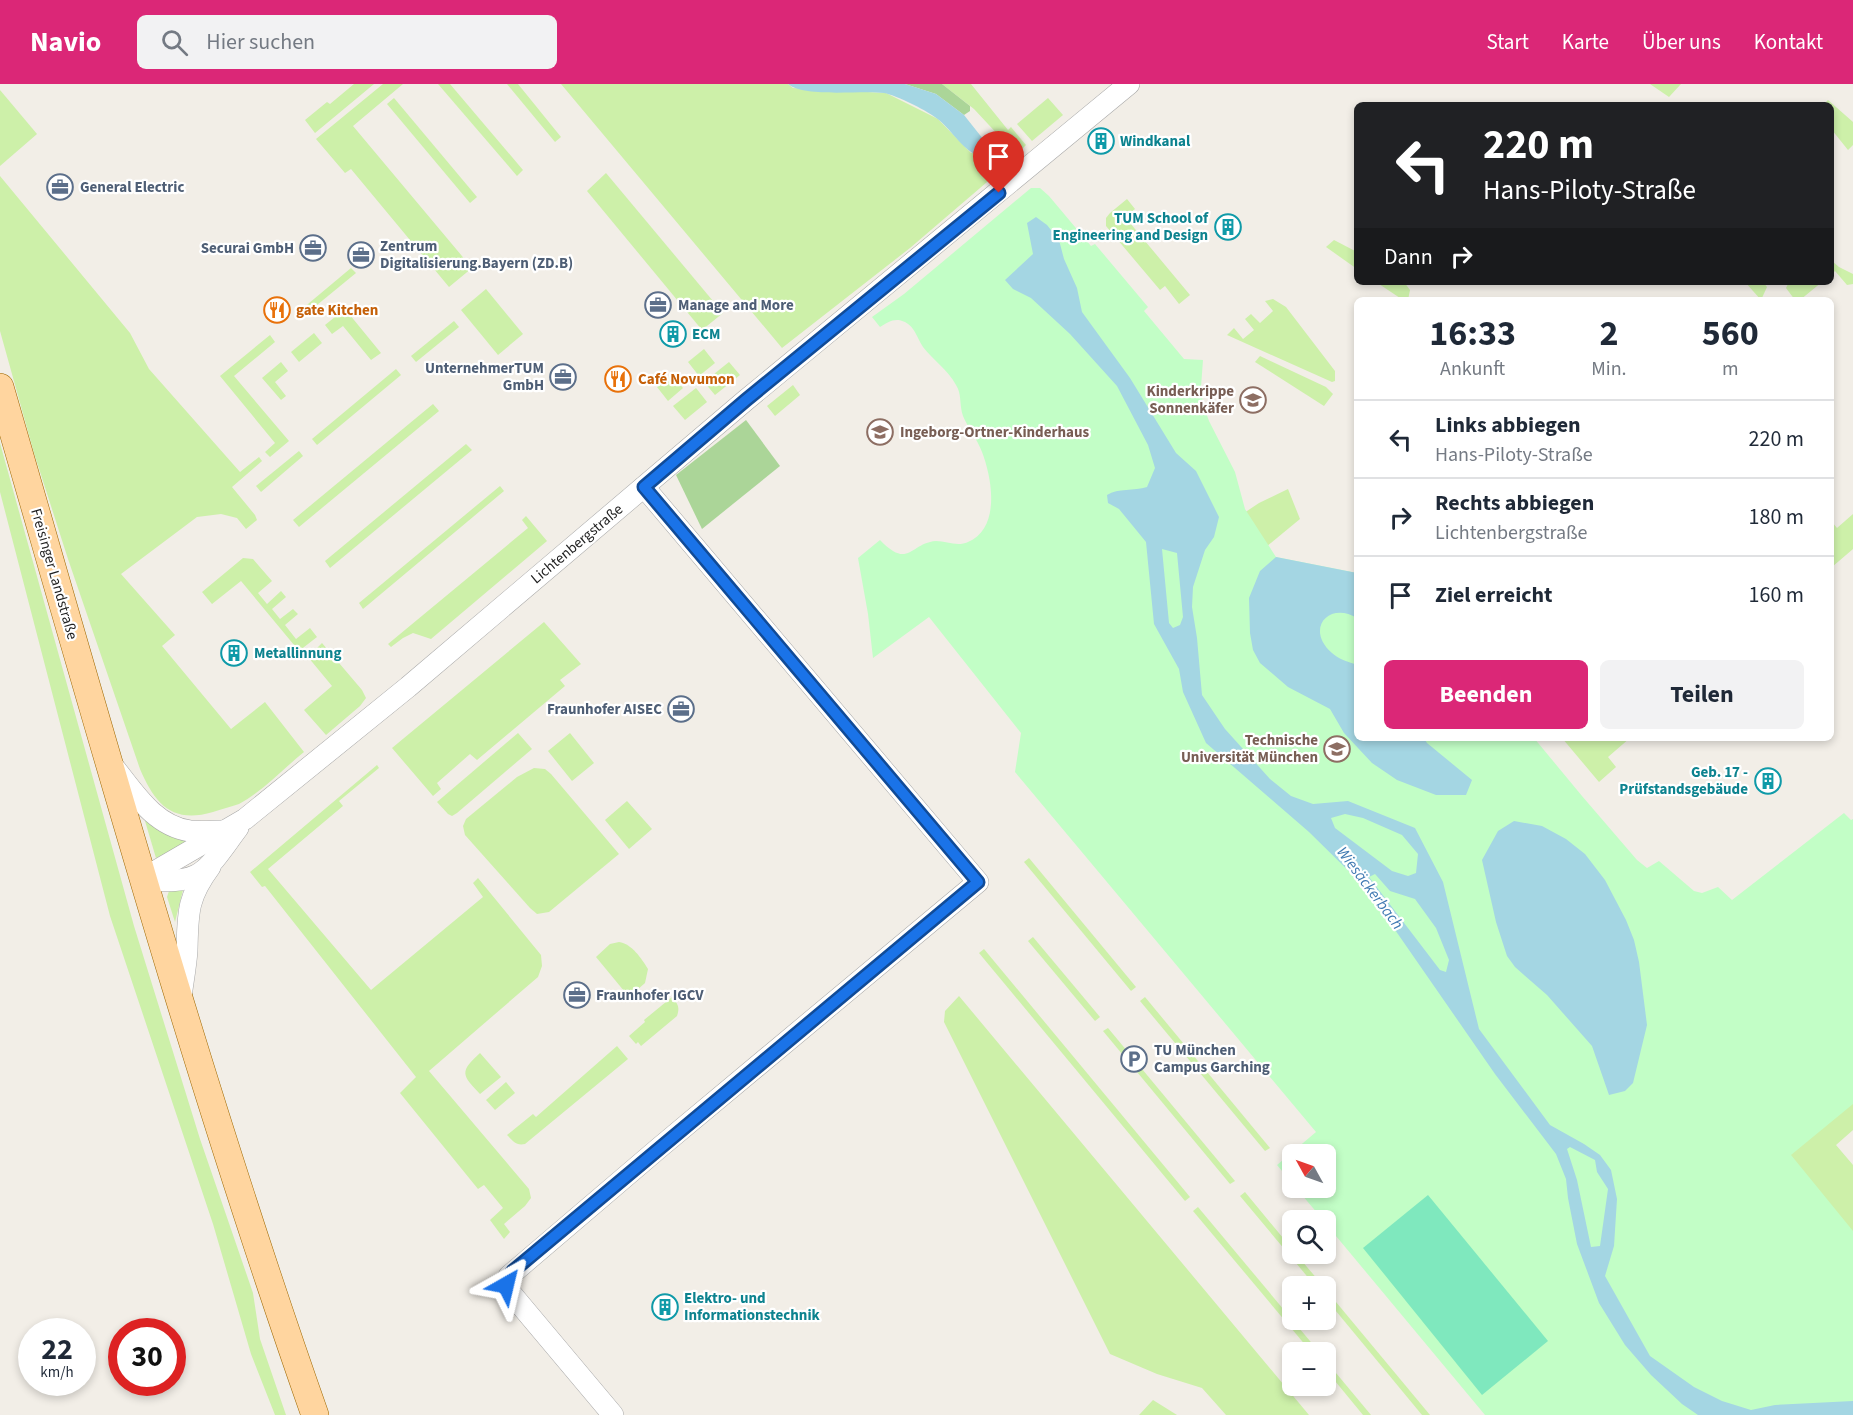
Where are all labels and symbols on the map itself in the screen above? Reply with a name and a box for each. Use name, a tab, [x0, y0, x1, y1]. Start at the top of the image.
building icon: Windkanal	[1086, 126, 1116, 156]
pin	[973, 131, 1024, 193]
place label: Windkanal	[1120, 131, 1191, 152]
office icon: General Electric	[45, 172, 75, 202]
place label: General Electric	[80, 177, 184, 198]
place label: TUM School of Engineering and Design	[1052, 208, 1209, 246]
building icon: TUM School of Engineering and Design	[1213, 212, 1243, 242]
office icon: Securai GmbH	[298, 233, 328, 263]
place label: Zentrum Digitalisierung.Bayern (ZD.B)	[380, 236, 573, 274]
place label: Securai GmbH	[201, 238, 294, 259]
office icon: Zentrum Digitalisierung.Bayern (ZD.B)	[346, 240, 376, 270]
office icon: Manage and More	[643, 290, 673, 320]
restaurant icon: gate Kitchen	[262, 295, 292, 325]
place label: Manage and More	[678, 295, 794, 316]
place label: gate Kitchen	[296, 300, 378, 321]
building icon: ECM	[658, 319, 688, 349]
place label: ECM	[692, 324, 720, 345]
place label: UnternehmerTUM GmbH	[425, 358, 544, 396]
office icon: UnternehmerTUM GmbH	[548, 362, 578, 392]
restaurant icon: Café Novumon	[603, 364, 633, 394]
place label: Café Novumon	[638, 369, 735, 390]
place label: Kinderkrippe Sonnenkäfer	[1146, 381, 1234, 419]
school or university icon: Kinderkrippe Sonnenkäfer	[1238, 385, 1268, 415]
school or university icon: Ingeborg-Ortner-Kinderhaus	[865, 417, 895, 447]
place label: Ingeborg-Ortner-Kinderhaus	[900, 422, 1089, 443]
street label: Lichtenbergstraße	[526, 499, 628, 589]
street label: Freisinger Landstraße	[25, 506, 83, 642]
building icon: Metallinnung	[219, 638, 249, 668]
place label: Metallinnung	[254, 643, 341, 664]
office icon: Fraunhofer AISEC	[666, 694, 696, 724]
place label: Fraunhofer AISEC	[547, 699, 662, 720]
place label: Technische Universität München	[1181, 730, 1318, 768]
school or university icon: Technische Universität München	[1322, 734, 1352, 764]
place label: Geb. 17 - Prüfstandsgebäude	[1619, 762, 1748, 800]
building icon: Geb. 17 - Prüfstandsgebäude	[1753, 766, 1783, 796]
water label: Wiesäckerbach	[1332, 842, 1408, 934]
office icon: Fraunhofer IGCV	[562, 980, 592, 1010]
place label: Fraunhofer IGCV	[596, 985, 704, 1006]
place label: TU München Campus Garching	[1154, 1040, 1270, 1078]
parking icon: TU München Campus Garching	[1119, 1044, 1149, 1074]
north arrow	[1282, 1144, 1336, 1198]
position arrow	[474, 1253, 538, 1317]
place label: Elektro- und Informationstechnik	[684, 1288, 821, 1326]
building icon: Elektro- und Informationstechnik	[650, 1292, 680, 1322]
speed limit sign: 30	[108, 1318, 186, 1396]

